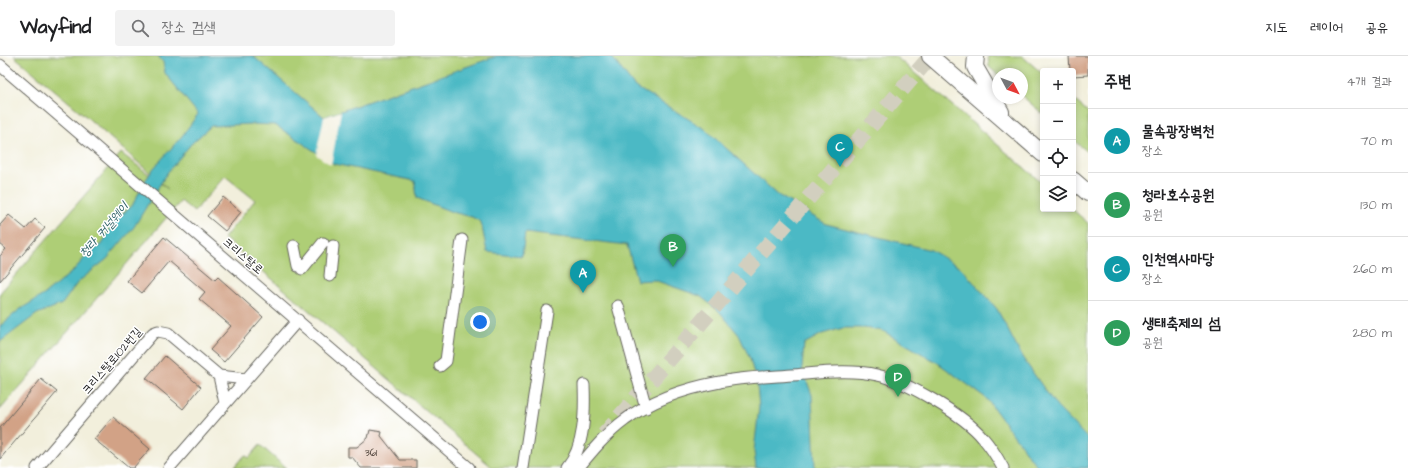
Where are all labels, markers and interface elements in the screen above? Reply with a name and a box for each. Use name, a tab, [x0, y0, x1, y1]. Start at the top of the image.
search box	[115, 10, 395, 46]
text: Wayfind	[20, 14, 91, 41]
icon: search	[129, 17, 151, 39]
text: 장소 검색	[161, 17, 216, 38]
text: 지도	[1265, 18, 1288, 38]
text: 레이어	[1310, 18, 1343, 38]
text: 공유	[1365, 18, 1388, 38]
north arrow	[992, 68, 1028, 104]
map controls	[1040, 68, 1076, 212]
button: +	[1040, 68, 1076, 104]
text: 주변	[1104, 70, 1131, 94]
text: 4개 결과	[1347, 73, 1392, 91]
button: −	[1040, 104, 1076, 140]
text: 물속광장벽천	[1142, 121, 1214, 142]
text: A	[1113, 132, 1121, 150]
text: 70 m	[1360, 132, 1392, 150]
pin: C	[827, 134, 853, 167]
button: locate	[1040, 140, 1076, 176]
text: 장소	[1142, 142, 1163, 160]
button: layers	[1040, 176, 1076, 212]
text: 청라호수공원	[1142, 185, 1214, 206]
text: B	[1112, 196, 1122, 214]
text: 130 m	[1360, 196, 1392, 214]
water label: 청라 커널웨이	[75, 197, 134, 262]
text: 공원	[1142, 206, 1163, 224]
street label: 크리스탈로	[219, 234, 267, 278]
pin: B	[660, 234, 686, 267]
text: 인천역사마당	[1142, 249, 1214, 270]
pin: A	[570, 260, 596, 293]
text: C	[1112, 260, 1122, 278]
text: 260 m	[1353, 260, 1392, 278]
text: 장소	[1142, 270, 1163, 288]
your location	[470, 312, 490, 332]
text: 생태축제의 섬	[1142, 313, 1220, 334]
street label: 크리스탈로102번길	[78, 324, 146, 398]
text: D	[1113, 324, 1121, 342]
text: 280 m	[1353, 324, 1392, 342]
text: 공원	[1142, 334, 1163, 352]
pin: D	[885, 364, 911, 397]
house number: 361	[365, 446, 378, 460]

